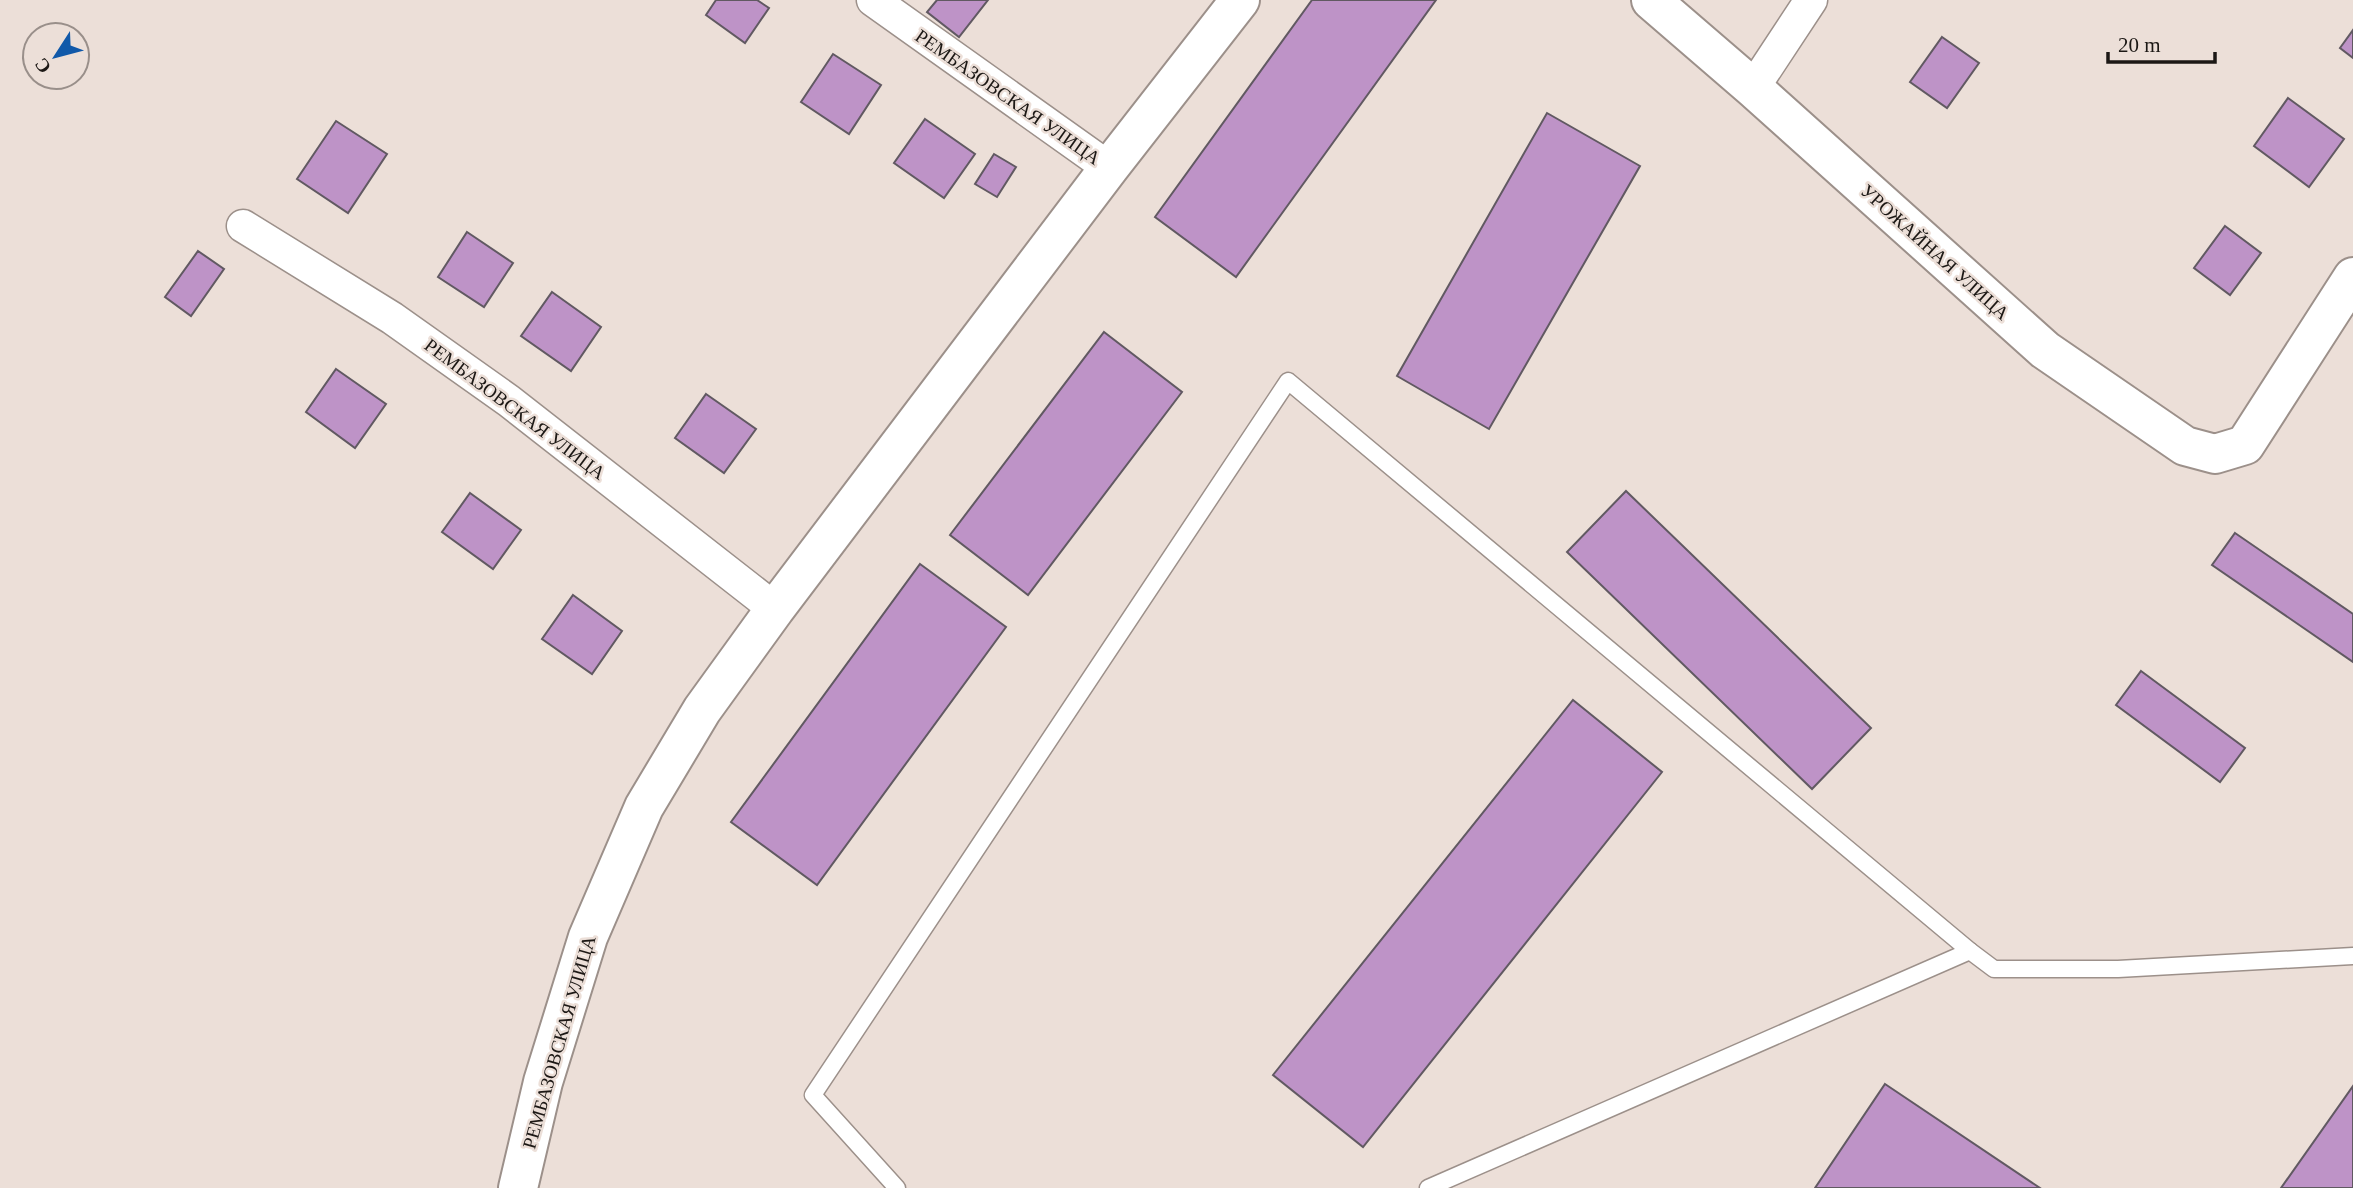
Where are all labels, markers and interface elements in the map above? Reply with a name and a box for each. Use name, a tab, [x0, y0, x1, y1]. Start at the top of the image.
north arrow	[21, 21, 91, 91]
scale bar	[2108, 21, 2215, 65]
street label: РЕМБАЗОВСКАЯ УЛИЦА	[912, 25, 1105, 169]
text: 20 m	[2118, 33, 2161, 57]
text: С	[30, 54, 55, 77]
street label: УРОЖАЙНАЯ УЛИЦА	[1857, 180, 2014, 324]
street label: РЕМБАЗОВСКАЯ УЛИЦА	[421, 334, 610, 484]
street label: РЕМБАЗОВСКАЯ УЛИЦА	[518, 933, 600, 1151]

